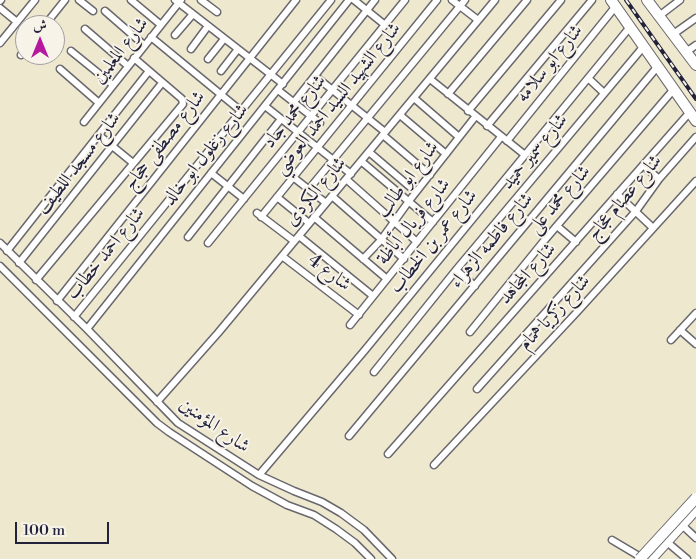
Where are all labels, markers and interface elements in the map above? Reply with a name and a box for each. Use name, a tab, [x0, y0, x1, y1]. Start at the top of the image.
street label: شارع المعلمين	[88, 13, 154, 89]
north arrow	[15, 15, 65, 65]
text: ش	[33, 17, 47, 35]
street label: شارع الشهيد السيد احمد العوضي	[270, 18, 406, 180]
street label: شارع ابو سلامه	[512, 20, 588, 108]
street label: شارع محمد جاد	[258, 71, 332, 153]
street label: شارع مصطفى حجاج	[119, 87, 211, 195]
street label: شارع زغلول ابو خالد	[158, 100, 254, 210]
street label: شارع مسجد اللطيف	[32, 108, 126, 220]
street label: شارع سمير حميد	[497, 109, 573, 195]
street label: شارع ابو طالب	[372, 137, 444, 223]
street label: شارع عصام عجاج	[583, 151, 667, 245]
street label: شارع الكردى	[280, 153, 352, 231]
street label: شارع محمد على	[524, 161, 596, 239]
street label: شارع فريال أباظة	[372, 174, 456, 270]
street label: شارع عمر بن الخطاب	[385, 185, 483, 299]
street label: شارع فاطمه الزهراء	[445, 189, 539, 293]
street label: شارع احمد خطاب	[62, 203, 150, 305]
street label: شارع المجاهد	[494, 239, 562, 309]
street label: شارع 4	[303, 249, 355, 297]
street label: شارع زكريا همام	[514, 271, 596, 355]
street label: شارع المؤمنين	[174, 393, 254, 459]
scale bar	[18, 512, 111, 544]
text: 100 m	[23, 521, 65, 540]

